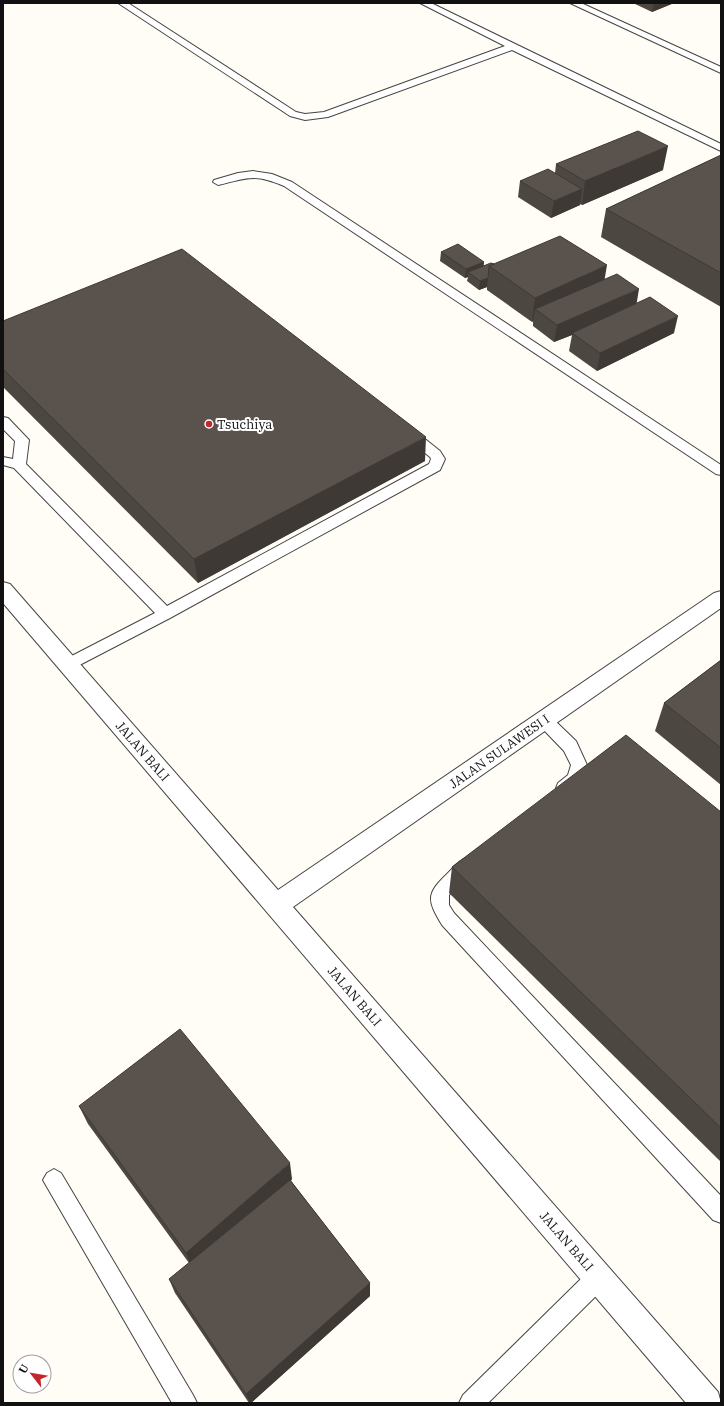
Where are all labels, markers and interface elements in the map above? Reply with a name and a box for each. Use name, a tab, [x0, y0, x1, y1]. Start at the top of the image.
place label: Tsuchiya	[217, 416, 272, 433]
marker: Tsuchiya	[204, 419, 214, 429]
street label: JALAN SULAWESI I	[446, 710, 553, 792]
street label: JALAN BALI	[112, 718, 173, 785]
street label: JALAN BALI	[324, 963, 385, 1030]
street label: JALAN BALI	[536, 1208, 597, 1275]
north arrow	[12, 1354, 52, 1394]
text: U	[15, 1361, 32, 1376]

